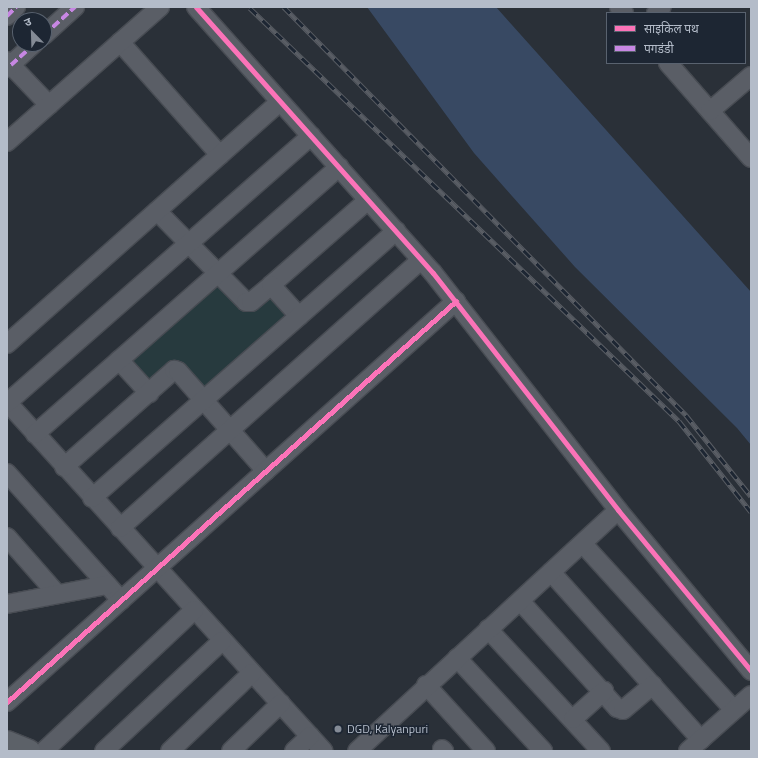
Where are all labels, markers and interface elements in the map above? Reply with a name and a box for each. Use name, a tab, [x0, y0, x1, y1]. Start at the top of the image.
north arrow	[12, 12, 52, 52]
legend	[606, 12, 746, 64]
text: उ	[22, 13, 34, 30]
text: साइकिल पथ	[644, 19, 699, 38]
text: पगडंडी	[644, 39, 674, 58]
place label: DGD, Kalyanpuri	[347, 722, 428, 736]
marker: DGD, Kalyanpuri	[332, 723, 344, 735]

